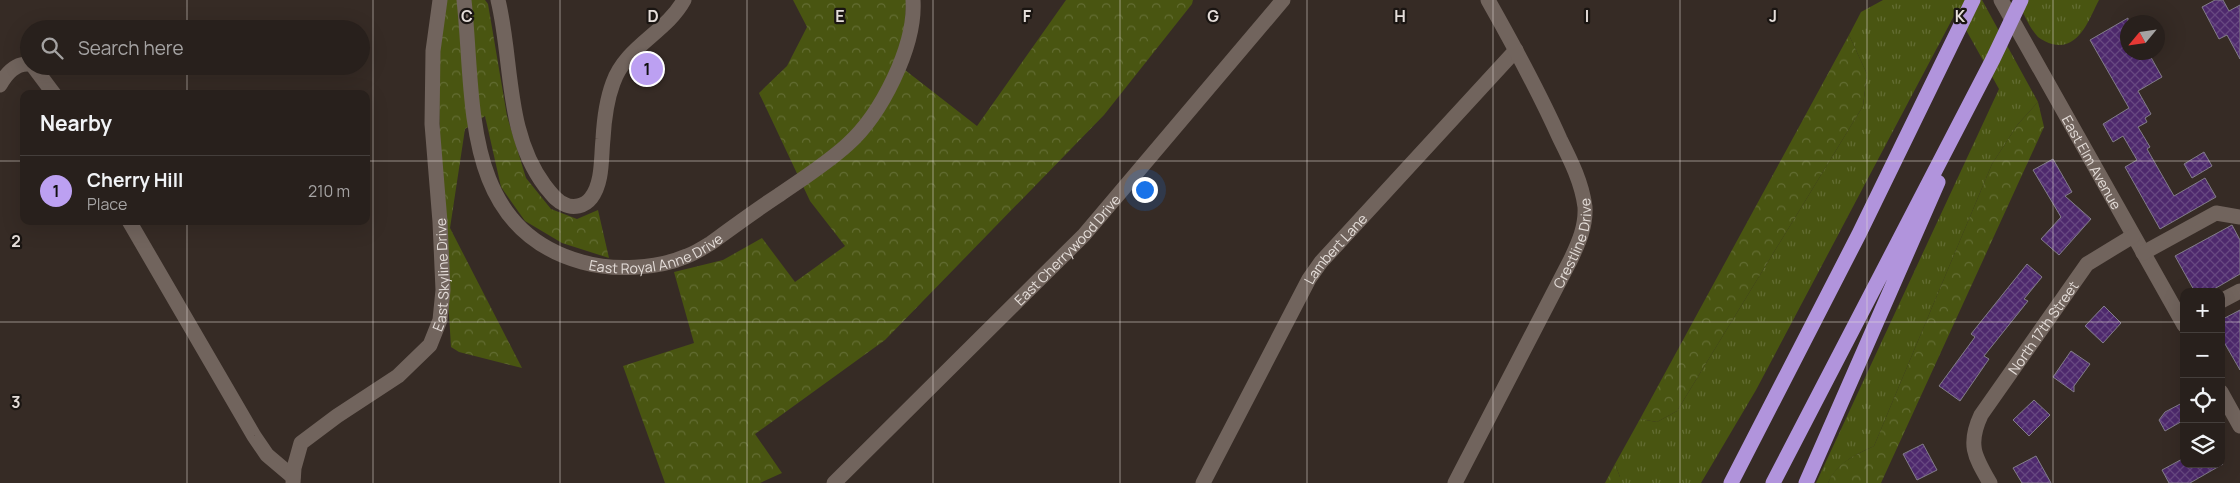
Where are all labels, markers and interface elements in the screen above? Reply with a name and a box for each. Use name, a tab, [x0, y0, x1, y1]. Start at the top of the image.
text: C	[461, 5, 473, 27]
text: D	[647, 5, 659, 27]
text: E	[835, 5, 845, 27]
text: F	[1023, 5, 1032, 27]
text: G	[1207, 5, 1219, 27]
text: H	[1394, 5, 1406, 27]
text: I	[1585, 5, 1589, 27]
text: J	[1769, 5, 1777, 27]
text: K	[1955, 5, 1966, 27]
north arrow	[2120, 15, 2165, 60]
search box	[20, 20, 370, 75]
icon: search	[38, 34, 66, 62]
text: Search here	[78, 35, 184, 61]
pin: 1	[631, 50, 663, 88]
text: Nearby	[40, 109, 112, 137]
street label: East Elm Avenue	[2058, 111, 2126, 213]
text: Cherry Hill	[87, 167, 183, 193]
your location	[1132, 177, 1158, 203]
text: 1	[52, 180, 60, 202]
text: 210 m	[308, 180, 350, 202]
street label: East Cherrywood Drive	[1010, 190, 1124, 309]
text: Place	[87, 193, 127, 215]
street label: Crestline Drive	[1548, 197, 1595, 291]
street label: Lambert Lane	[1299, 209, 1371, 287]
street label: East Skyline Drive	[427, 218, 453, 334]
street label: East Royal Anne Drive	[588, 228, 726, 277]
text: 2	[11, 230, 21, 252]
street label: North 17th Street	[2003, 276, 2082, 378]
map controls	[2180, 288, 2225, 468]
button: +	[2180, 288, 2225, 333]
button: −	[2180, 333, 2225, 378]
button: locate	[2180, 378, 2225, 423]
text: 3	[11, 391, 21, 413]
button: layers	[2180, 423, 2225, 468]

